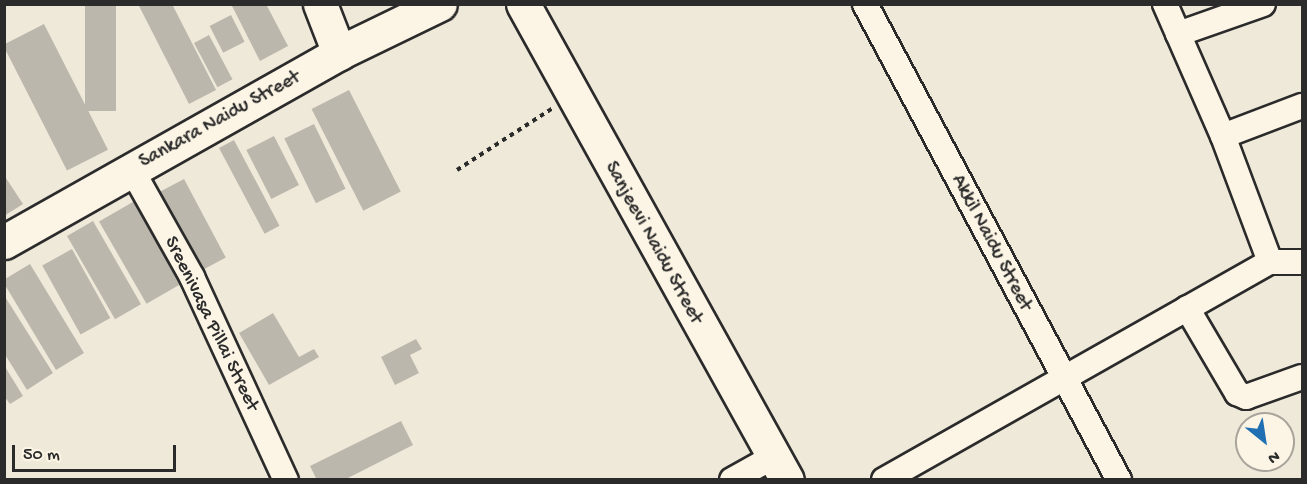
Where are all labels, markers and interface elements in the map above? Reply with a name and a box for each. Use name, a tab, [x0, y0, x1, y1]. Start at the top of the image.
street label: Sankara Naidu Street	[135, 66, 305, 174]
street label: Sanjeevi Naidu Street	[598, 158, 708, 328]
street label: Akkil Naidu Street	[945, 171, 1037, 315]
street label: Sreenivasa Pillai Street	[158, 233, 264, 415]
north arrow	[1235, 412, 1295, 472]
scale bar	[15, 433, 178, 471]
text: 50 m	[23, 445, 60, 466]
text: N	[1264, 445, 1283, 467]

